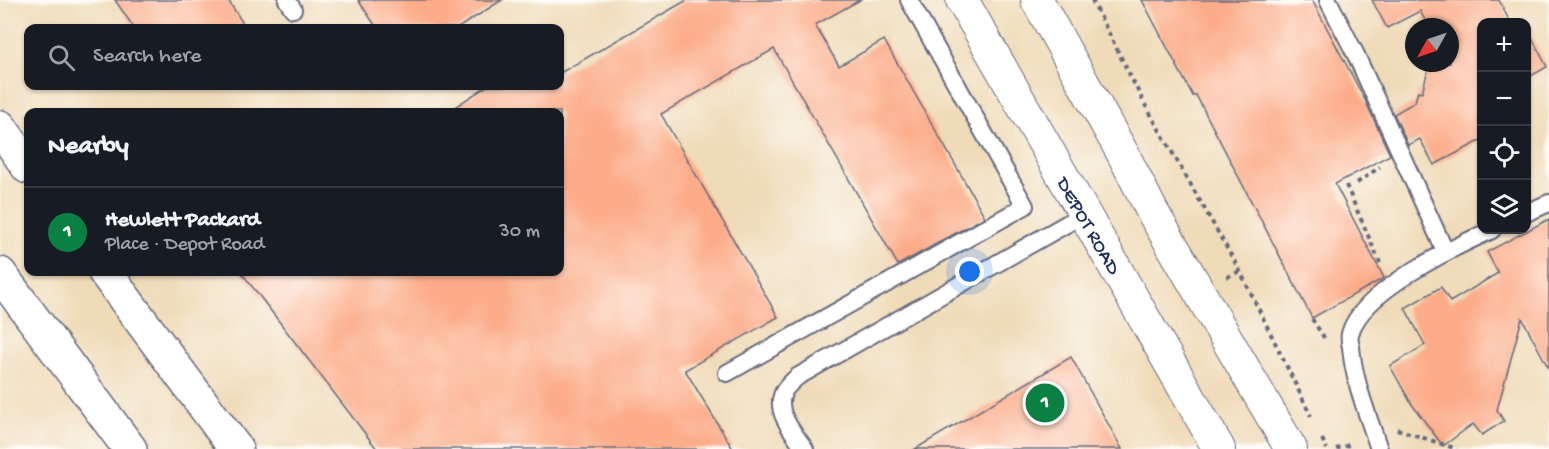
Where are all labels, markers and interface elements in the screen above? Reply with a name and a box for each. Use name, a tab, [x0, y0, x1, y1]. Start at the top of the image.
north arrow	[1405, 18, 1459, 72]
map controls	[1477, 18, 1531, 234]
button: +	[1477, 18, 1531, 72]
search box	[24, 24, 564, 90]
icon: search	[45, 41, 78, 74]
text: Search here	[93, 44, 201, 70]
button: −	[1477, 72, 1531, 126]
button: locate	[1477, 126, 1531, 180]
text: Nearby	[48, 132, 129, 163]
street label: DEPOT ROAD	[1049, 172, 1124, 280]
button: layers	[1477, 180, 1531, 234]
text: Hewlett Packard	[105, 208, 260, 234]
text: 1	[63, 221, 72, 244]
text: 30 m	[499, 221, 540, 244]
text: Place · Depot Road	[105, 234, 265, 257]
your location	[955, 257, 984, 286]
pin: 1	[1026, 380, 1064, 426]

